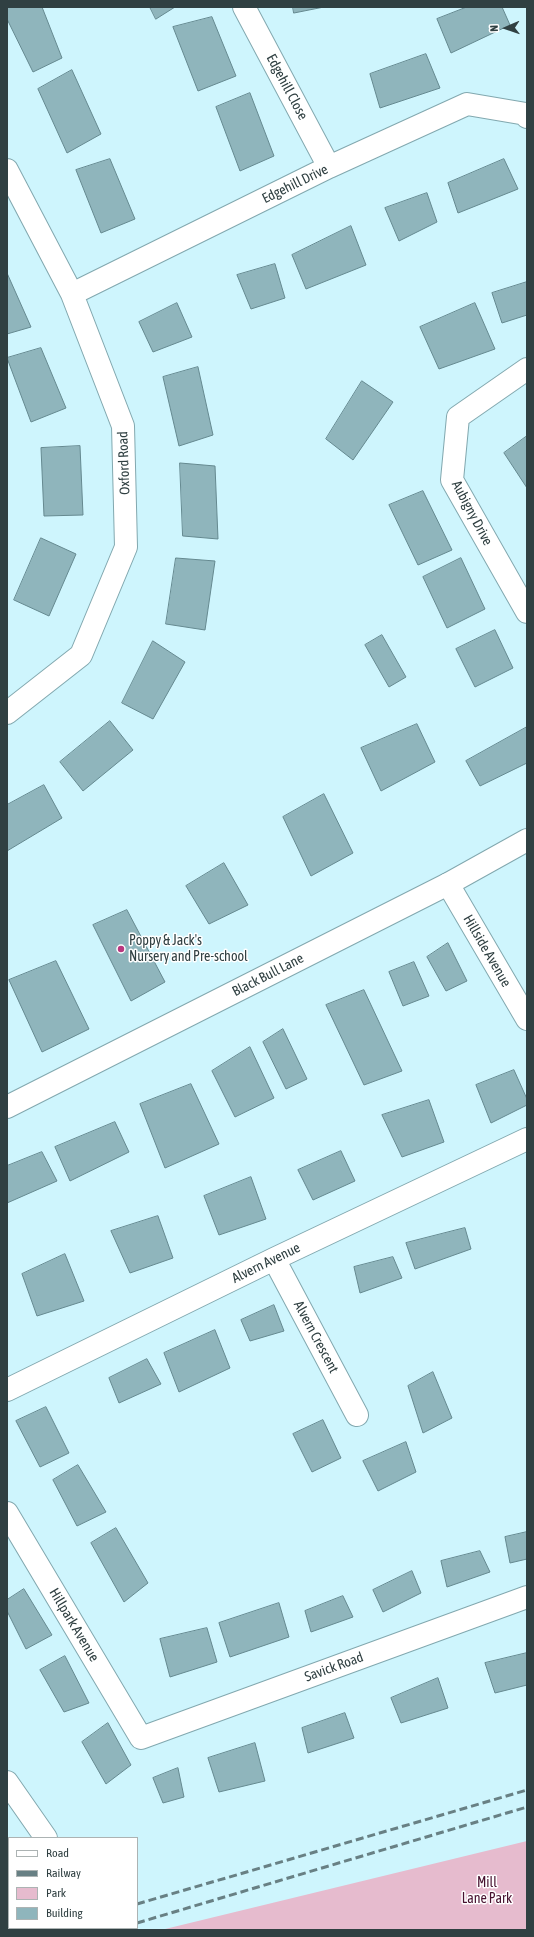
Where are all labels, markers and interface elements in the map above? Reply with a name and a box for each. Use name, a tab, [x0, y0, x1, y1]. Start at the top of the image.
north arrow	[486, 8, 526, 48]
text: N	[488, 25, 500, 32]
street label: Edgehill Close	[263, 51, 311, 123]
street label: Edgehill Drive	[259, 161, 331, 207]
street label: Oxford Road	[114, 431, 134, 495]
street label: Aubigny Drive	[448, 478, 496, 548]
street label: Hillside Avenue	[460, 912, 514, 990]
place label: Poppy & Jack's Nursery and Pre-school	[129, 933, 248, 966]
marker: Poppy & Jack's Nursery and Pre-school	[116, 944, 126, 954]
street label: Black Bull Lane	[229, 950, 307, 1000]
street label: Alvern Avenue	[229, 1239, 303, 1287]
street label: Alvern Crescent	[290, 1298, 342, 1376]
street label: Hillpark Avenue	[45, 1585, 103, 1665]
street label: Savick Road	[302, 1649, 366, 1685]
legend	[8, 1837, 138, 1929]
text: Road	[46, 1846, 69, 1860]
text: Railway	[46, 1866, 81, 1880]
park label: Mill Lane Park	[462, 1875, 512, 1908]
text: Park	[46, 1886, 66, 1900]
text: Building	[46, 1906, 83, 1920]

